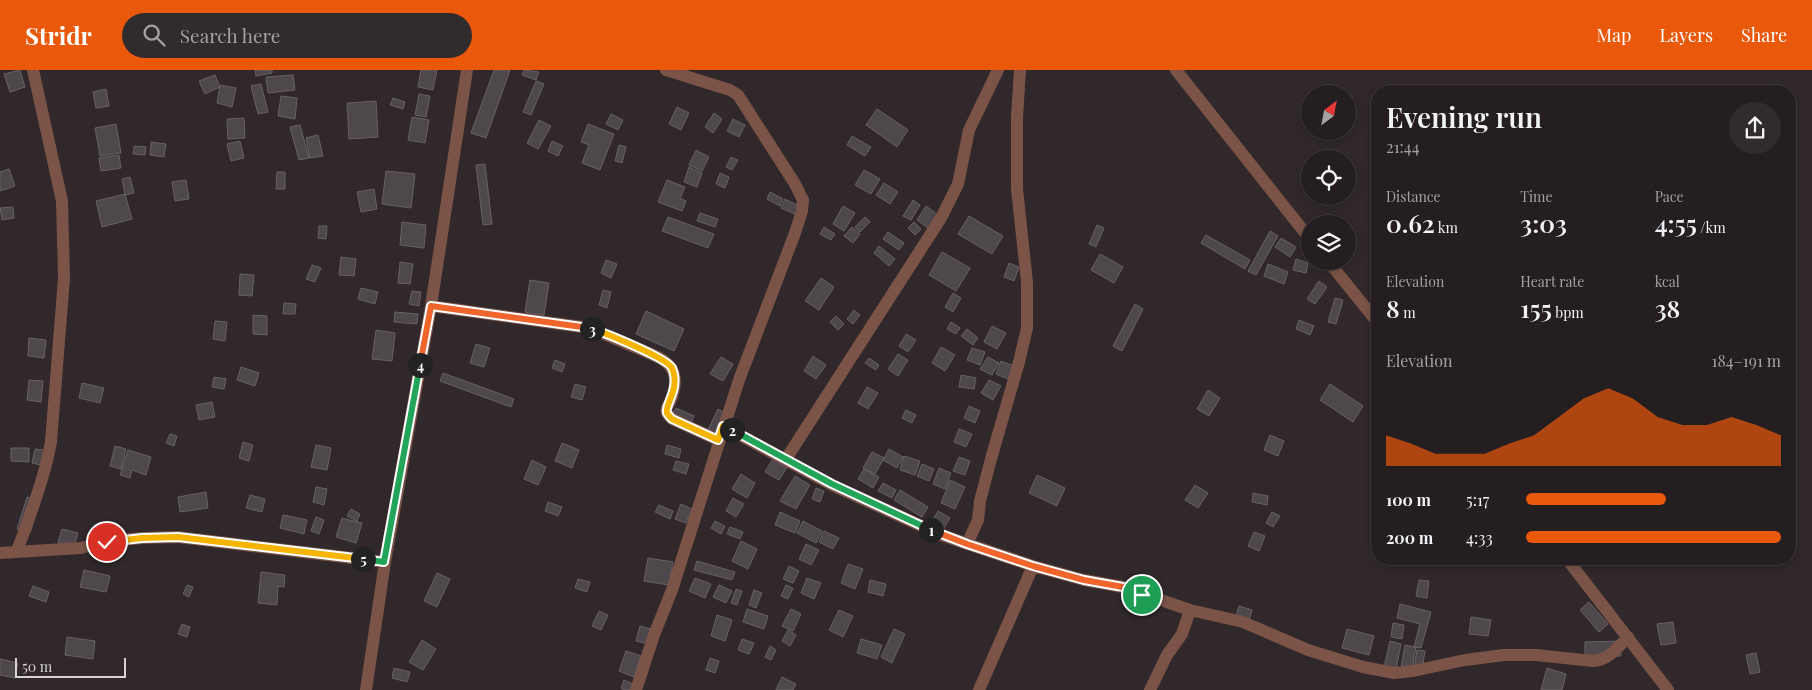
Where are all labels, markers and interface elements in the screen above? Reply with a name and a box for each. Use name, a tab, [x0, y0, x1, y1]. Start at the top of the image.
search box	[122, 13, 472, 58]
text: Stridr	[25, 19, 92, 51]
icon: search	[140, 21, 168, 49]
text: Search here	[180, 22, 280, 48]
text: Map	[1596, 23, 1631, 47]
text: Layers	[1659, 23, 1713, 47]
text: Share	[1741, 23, 1787, 47]
north arrow	[1301, 85, 1356, 140]
map controls	[1301, 85, 1356, 270]
text: Evening run	[1386, 98, 1542, 135]
button: share	[1729, 102, 1781, 154]
text: 21:44	[1386, 136, 1420, 157]
button: locate	[1301, 150, 1356, 205]
text: Distance	[1386, 187, 1441, 206]
text: Time	[1520, 187, 1553, 206]
text: Pace	[1655, 187, 1684, 206]
text: 0.62	[1386, 206, 1435, 239]
text: 3:03	[1520, 206, 1567, 239]
text: 4:55	[1655, 206, 1697, 239]
button: layers	[1301, 215, 1356, 270]
text: km	[1435, 218, 1458, 237]
text: /km	[1697, 218, 1726, 237]
text: Elevation	[1386, 272, 1444, 291]
text: Heart rate	[1520, 272, 1584, 291]
text: kcal	[1655, 272, 1680, 291]
text: 8	[1386, 291, 1400, 324]
text: 155	[1520, 291, 1552, 324]
text: 38	[1655, 291, 1680, 324]
text: m	[1400, 303, 1416, 322]
text: bpm	[1552, 303, 1584, 322]
pin: 3	[580, 316, 604, 342]
text: 3	[589, 320, 596, 339]
text: Elevation	[1386, 350, 1453, 371]
text: 184–191 m	[1712, 350, 1781, 371]
pin: 4	[408, 352, 432, 378]
text: 4	[417, 356, 424, 375]
pin: 2	[720, 418, 744, 442]
text: 2	[729, 421, 736, 440]
text: 100 m	[1386, 489, 1431, 510]
text: 5:17	[1466, 489, 1489, 510]
pin: 1	[918, 518, 944, 542]
pin	[86, 521, 128, 563]
text: 1	[929, 521, 934, 540]
text: 200 m	[1386, 527, 1433, 548]
text: 4:33	[1466, 527, 1493, 548]
icon: check	[93, 528, 121, 556]
pin: 5	[350, 546, 376, 572]
text: 5	[360, 550, 367, 569]
pin	[1121, 574, 1163, 616]
icon: arrive	[1128, 581, 1156, 609]
scale bar	[15, 655, 126, 678]
text: 50 m	[22, 657, 52, 676]

